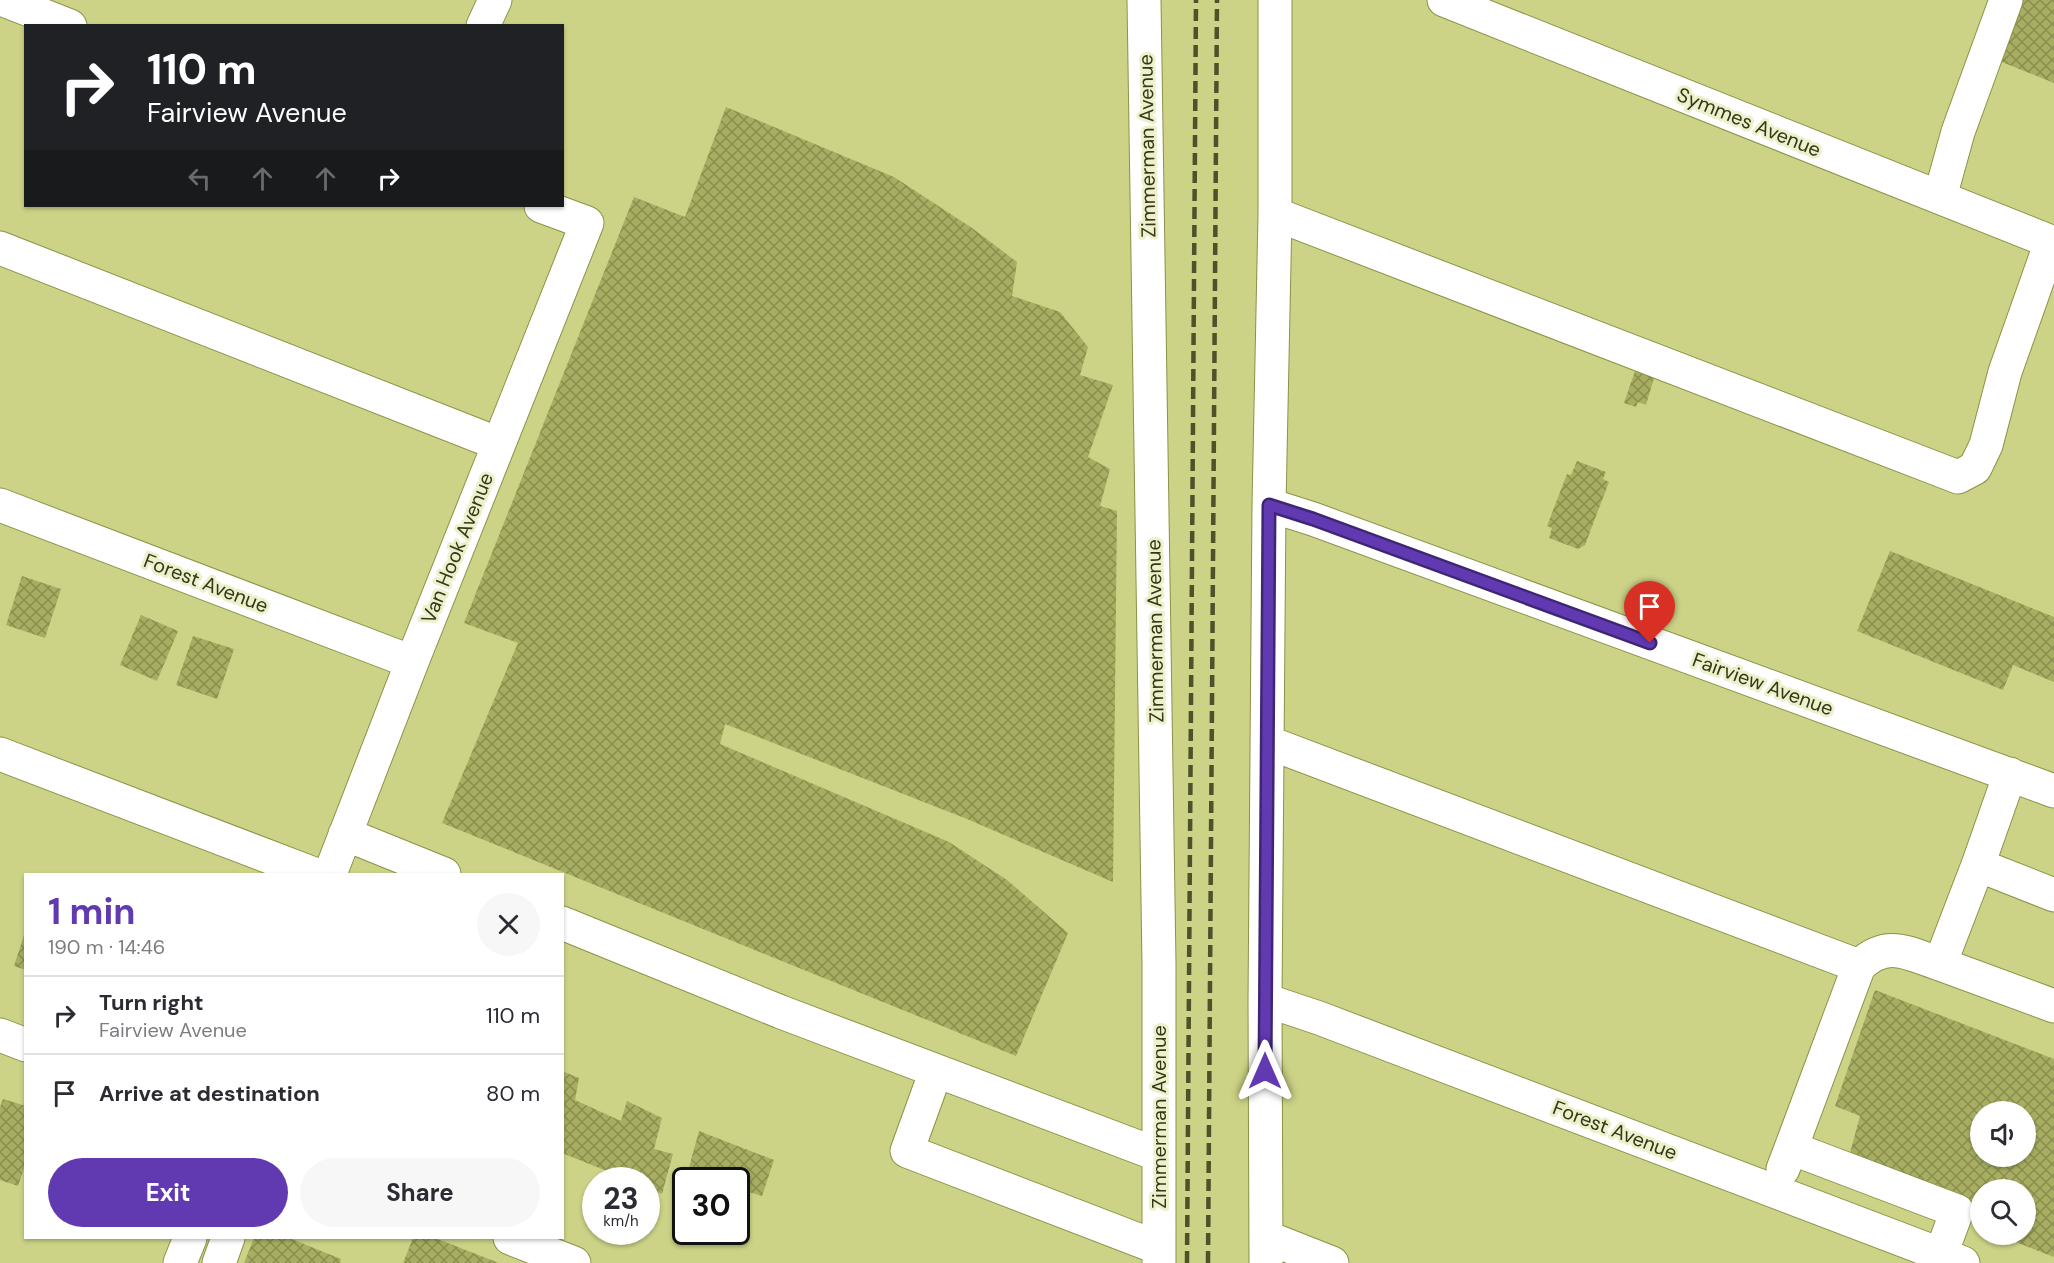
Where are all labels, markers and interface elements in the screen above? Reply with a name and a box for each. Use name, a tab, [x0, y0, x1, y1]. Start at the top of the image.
text: 110 m	[147, 42, 257, 97]
icon: right	[48, 48, 126, 126]
street label: Zimmerman Avenue	[1132, 54, 1162, 238]
street label: Symmes Avenue	[1673, 81, 1825, 163]
text: Fairview Avenue	[147, 95, 347, 130]
icon: left	[183, 162, 216, 195]
icon: ahead	[246, 162, 279, 195]
icon: ahead	[309, 162, 342, 195]
icon: right	[372, 162, 405, 195]
street label: Van Hook Avenue	[415, 469, 499, 627]
street label: Zimmerman Avenue	[1140, 539, 1170, 723]
street label: Forest Avenue	[140, 547, 272, 619]
pin	[1624, 581, 1675, 643]
icon: arrive	[1633, 590, 1666, 623]
street label: Fairview Avenue	[1689, 646, 1837, 722]
text: 1 min	[48, 888, 136, 935]
button: close	[477, 893, 540, 956]
text: 190 m · 14:46	[48, 934, 165, 960]
text: Turn right	[99, 988, 204, 1017]
icon: right	[48, 999, 81, 1032]
text: 110 m	[486, 1001, 540, 1030]
text: Fairview Avenue	[99, 1017, 247, 1043]
street label: Zimmerman Avenue	[1146, 1025, 1172, 1209]
position arrow	[1233, 1039, 1297, 1103]
icon: arrive	[48, 1077, 81, 1110]
text: Arrive at destination	[99, 1079, 320, 1108]
text: 80 m	[486, 1079, 540, 1108]
street label: Forest Avenue	[1549, 1094, 1681, 1166]
map controls	[1970, 1101, 2036, 1245]
button: sound	[1970, 1101, 2036, 1167]
button: Exit	[48, 1158, 288, 1227]
button: Share	[300, 1158, 540, 1227]
speed limit sign: 30	[672, 1167, 750, 1245]
text: 23	[603, 1179, 639, 1218]
button: search	[1970, 1179, 2036, 1245]
text: km/h	[603, 1211, 639, 1231]

